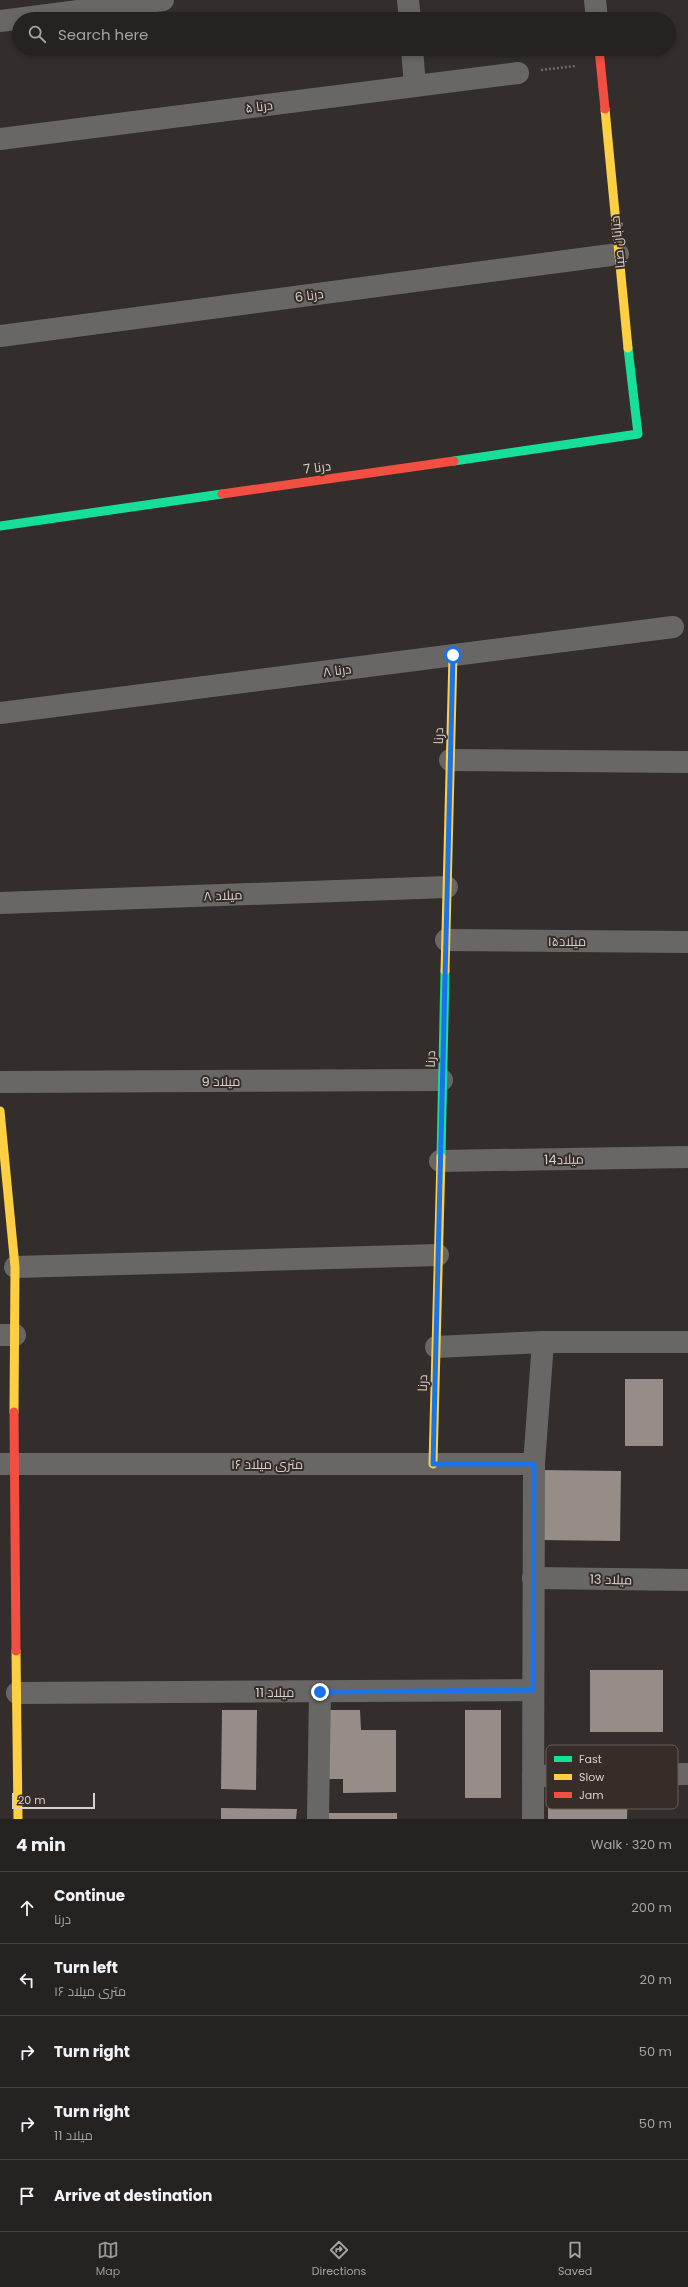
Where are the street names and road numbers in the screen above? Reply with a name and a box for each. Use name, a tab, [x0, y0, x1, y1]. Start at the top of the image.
street label: درنا ۵	[244, 95, 274, 118]
street label: خیابان صبا	[605, 215, 630, 269]
street label: درنا 6	[294, 284, 325, 307]
street label: درنا 7	[302, 456, 332, 479]
street label: درنا ۸	[322, 659, 352, 682]
street label: درنا	[429, 727, 448, 745]
street label: میلاد ۸	[203, 885, 243, 906]
street label: میلاد۱۵	[548, 932, 586, 951]
street label: درنا	[421, 1050, 440, 1068]
street label: میلاد 9	[202, 1072, 240, 1091]
street label: میلاد14	[544, 1150, 584, 1169]
street label: درنا	[413, 1374, 432, 1392]
street label: ۱۶ متری میلاد	[231, 1455, 303, 1474]
street label: میلاد 13	[590, 1570, 632, 1589]
street label: میلاد 11	[256, 1683, 294, 1702]

